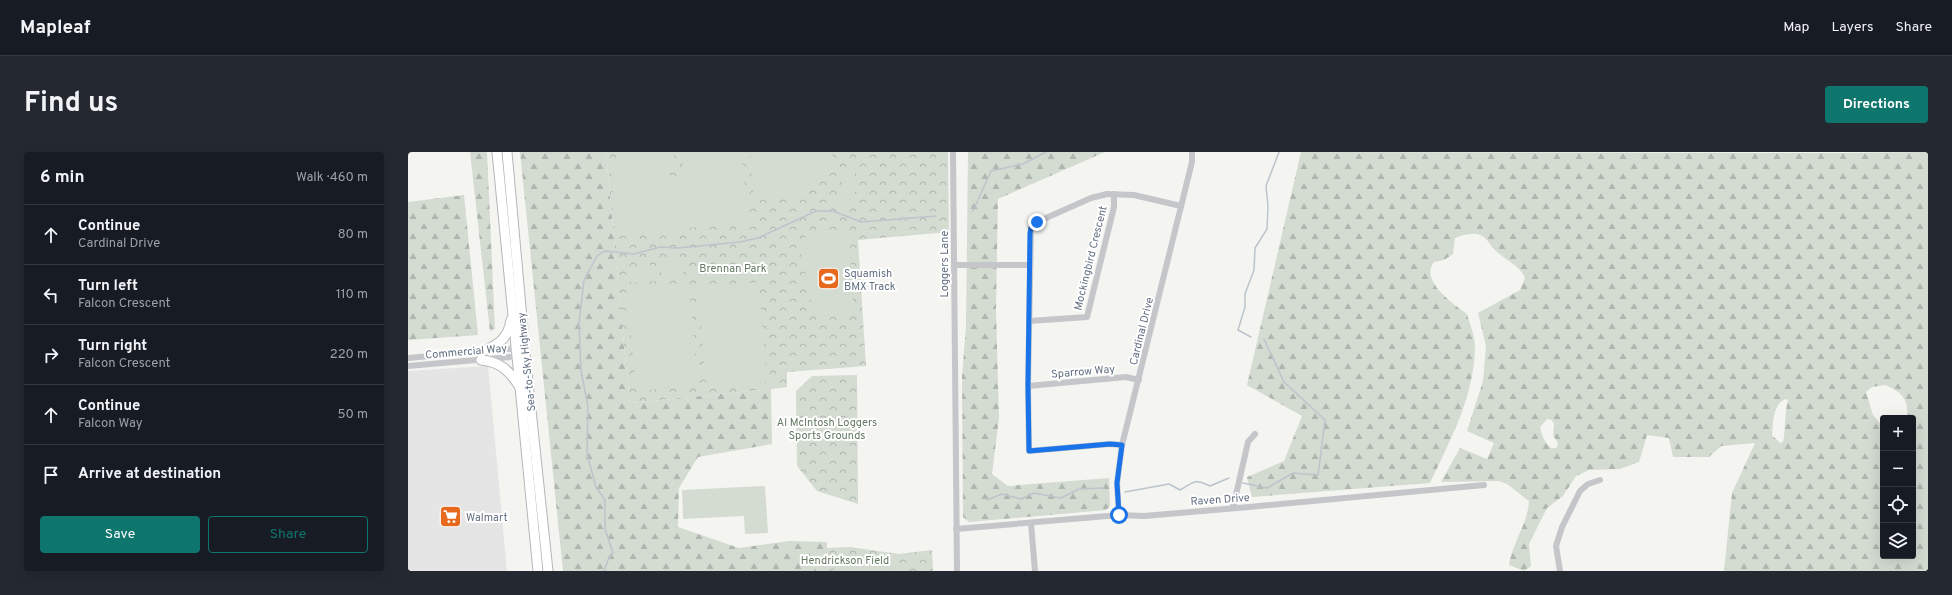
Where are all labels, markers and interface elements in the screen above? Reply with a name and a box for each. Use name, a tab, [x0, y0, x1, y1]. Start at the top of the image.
text: Mapleaf	[20, 16, 91, 40]
text: Map	[1783, 19, 1809, 36]
text: Layers	[1831, 19, 1873, 36]
text: Share	[1895, 19, 1932, 36]
text: Find us	[24, 86, 118, 122]
button: Directions	[1825, 86, 1928, 123]
text: 6 min	[40, 167, 84, 189]
text: Walk · 460 m	[296, 170, 368, 186]
street label: Mockingbird Crescent	[1071, 204, 1111, 312]
route end	[1028, 213, 1046, 231]
text: Continue	[78, 217, 140, 236]
icon: ahead	[40, 224, 62, 246]
text: 80 m	[338, 227, 368, 243]
street label: Loggers Lane	[938, 230, 952, 298]
text: Cardinal Drive	[78, 236, 160, 252]
park label: Brennan Park	[699, 262, 767, 276]
sports icon: Squamish BMX Track	[816, 266, 842, 292]
place label: Squamish BMX Track	[844, 267, 896, 294]
text: Turn left	[78, 277, 138, 296]
icon: left	[40, 284, 62, 306]
text: 110 m	[336, 287, 368, 303]
text: Falcon Crescent	[78, 296, 170, 312]
street label: Cardinal Drive	[1127, 296, 1157, 367]
street label: Sea-to-Sky Highway	[515, 311, 539, 412]
text: Turn right	[78, 337, 147, 356]
street label: Commercial Way	[425, 341, 508, 363]
icon: right	[40, 344, 62, 366]
text: 220 m	[330, 347, 368, 363]
text: Falcon Crescent	[78, 356, 170, 372]
street label: Sparrow Way	[1051, 362, 1116, 382]
text: Continue	[78, 397, 140, 416]
icon: ahead	[40, 404, 62, 426]
text: 50 m	[338, 407, 368, 423]
map controls	[1880, 415, 1916, 559]
button: +	[1880, 415, 1916, 451]
text: Falcon Way	[78, 416, 143, 432]
park label: Al McIntosh Loggers Sports Grounds	[777, 416, 877, 443]
button: −	[1880, 451, 1916, 487]
icon: arrive	[40, 464, 62, 486]
text: Arrive at destination	[78, 465, 221, 484]
button: locate	[1880, 487, 1916, 523]
street label: Raven Drive	[1190, 491, 1250, 509]
supermarket icon: Walmart	[437, 504, 463, 530]
route start	[1110, 506, 1128, 524]
place label: Walmart	[466, 511, 508, 525]
button: Save	[40, 516, 200, 553]
button: Share	[208, 516, 368, 553]
button: layers	[1880, 523, 1916, 559]
park label: Hendrickson Field	[801, 554, 889, 568]

